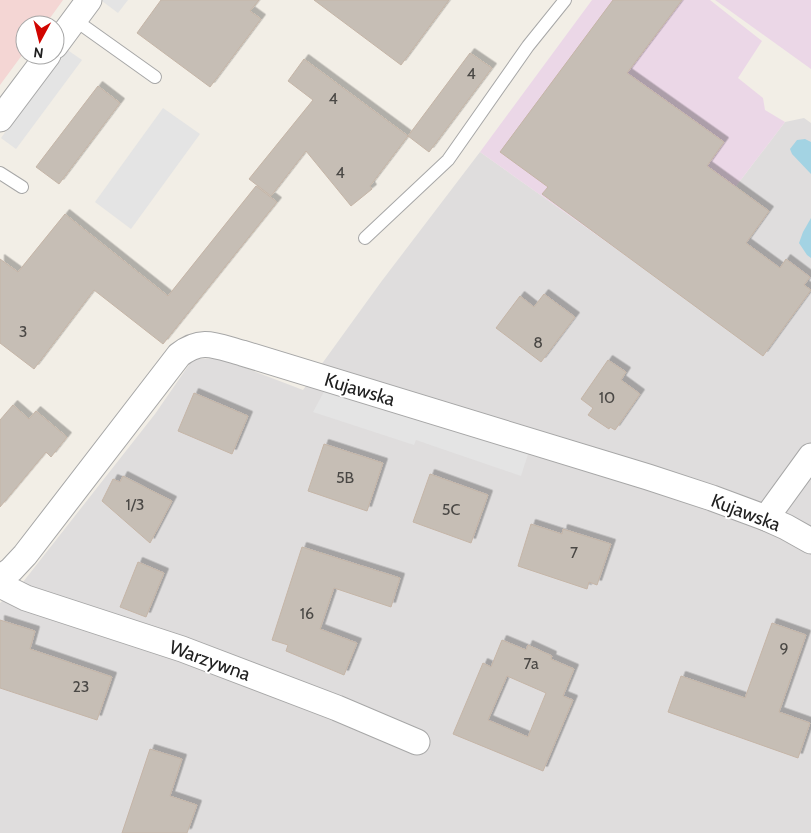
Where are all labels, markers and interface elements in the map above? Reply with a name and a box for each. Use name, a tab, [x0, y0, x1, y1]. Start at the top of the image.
north arrow	[15, 15, 65, 65]
text: N	[32, 43, 44, 62]
house number: 4	[466, 64, 476, 83]
house number: 4	[328, 89, 338, 108]
house number: 4	[335, 163, 345, 182]
house number: 3	[19, 322, 27, 341]
house number: 8	[533, 333, 543, 352]
street label: Kujawska	[322, 368, 398, 411]
house number: 10	[599, 388, 615, 407]
house number: 5B	[336, 468, 355, 487]
street label: Kujawska	[708, 489, 784, 536]
house number: 1/3	[125, 495, 145, 514]
house number: 5C	[442, 500, 460, 519]
house number: 7	[570, 543, 578, 562]
house number: 16	[300, 604, 314, 623]
street label: Warzywna	[166, 635, 253, 686]
house number: 9	[779, 639, 789, 658]
house number: 7a	[523, 654, 539, 673]
house number: 23	[72, 677, 90, 696]

